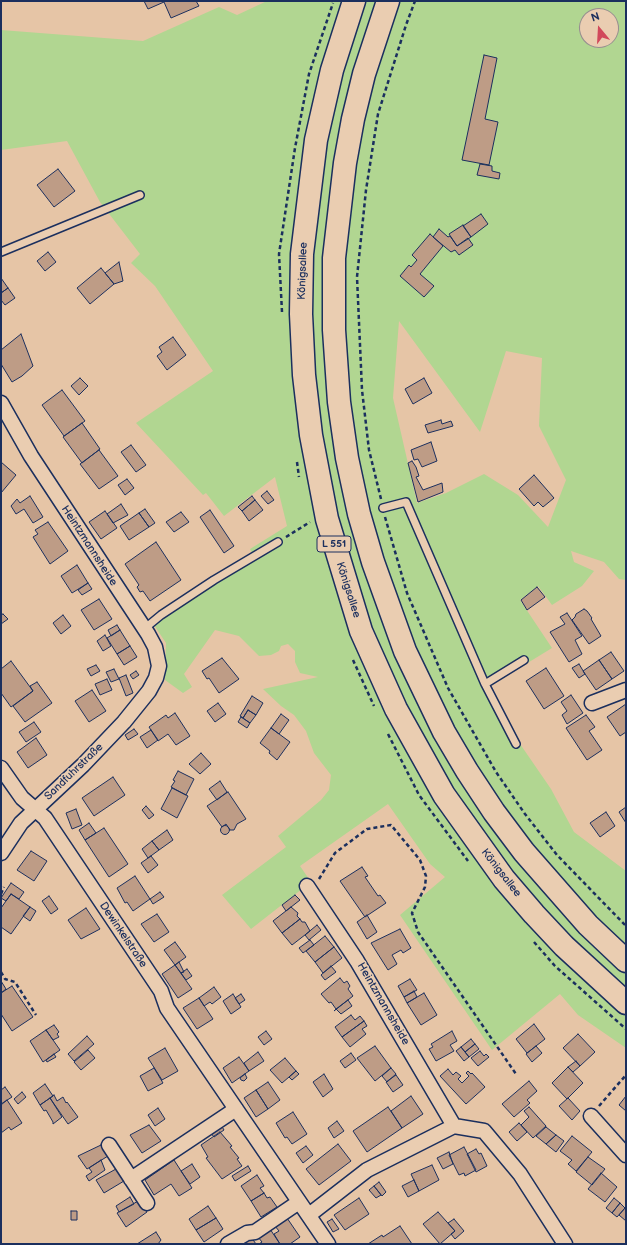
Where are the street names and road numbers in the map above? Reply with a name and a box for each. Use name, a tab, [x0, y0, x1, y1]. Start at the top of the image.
street label: Königsallee	[295, 242, 311, 300]
street label: Heintzmannsheide	[58, 503, 120, 589]
road number: L 551	[317, 536, 351, 552]
street label: Königsallee	[333, 560, 363, 620]
street label: Sandfuhrstraße	[42, 741, 106, 803]
street label: Königsallee	[478, 846, 524, 900]
street label: Dewinkelstraße	[96, 900, 150, 970]
street label: Heintzmannsheide	[354, 960, 412, 1048]

